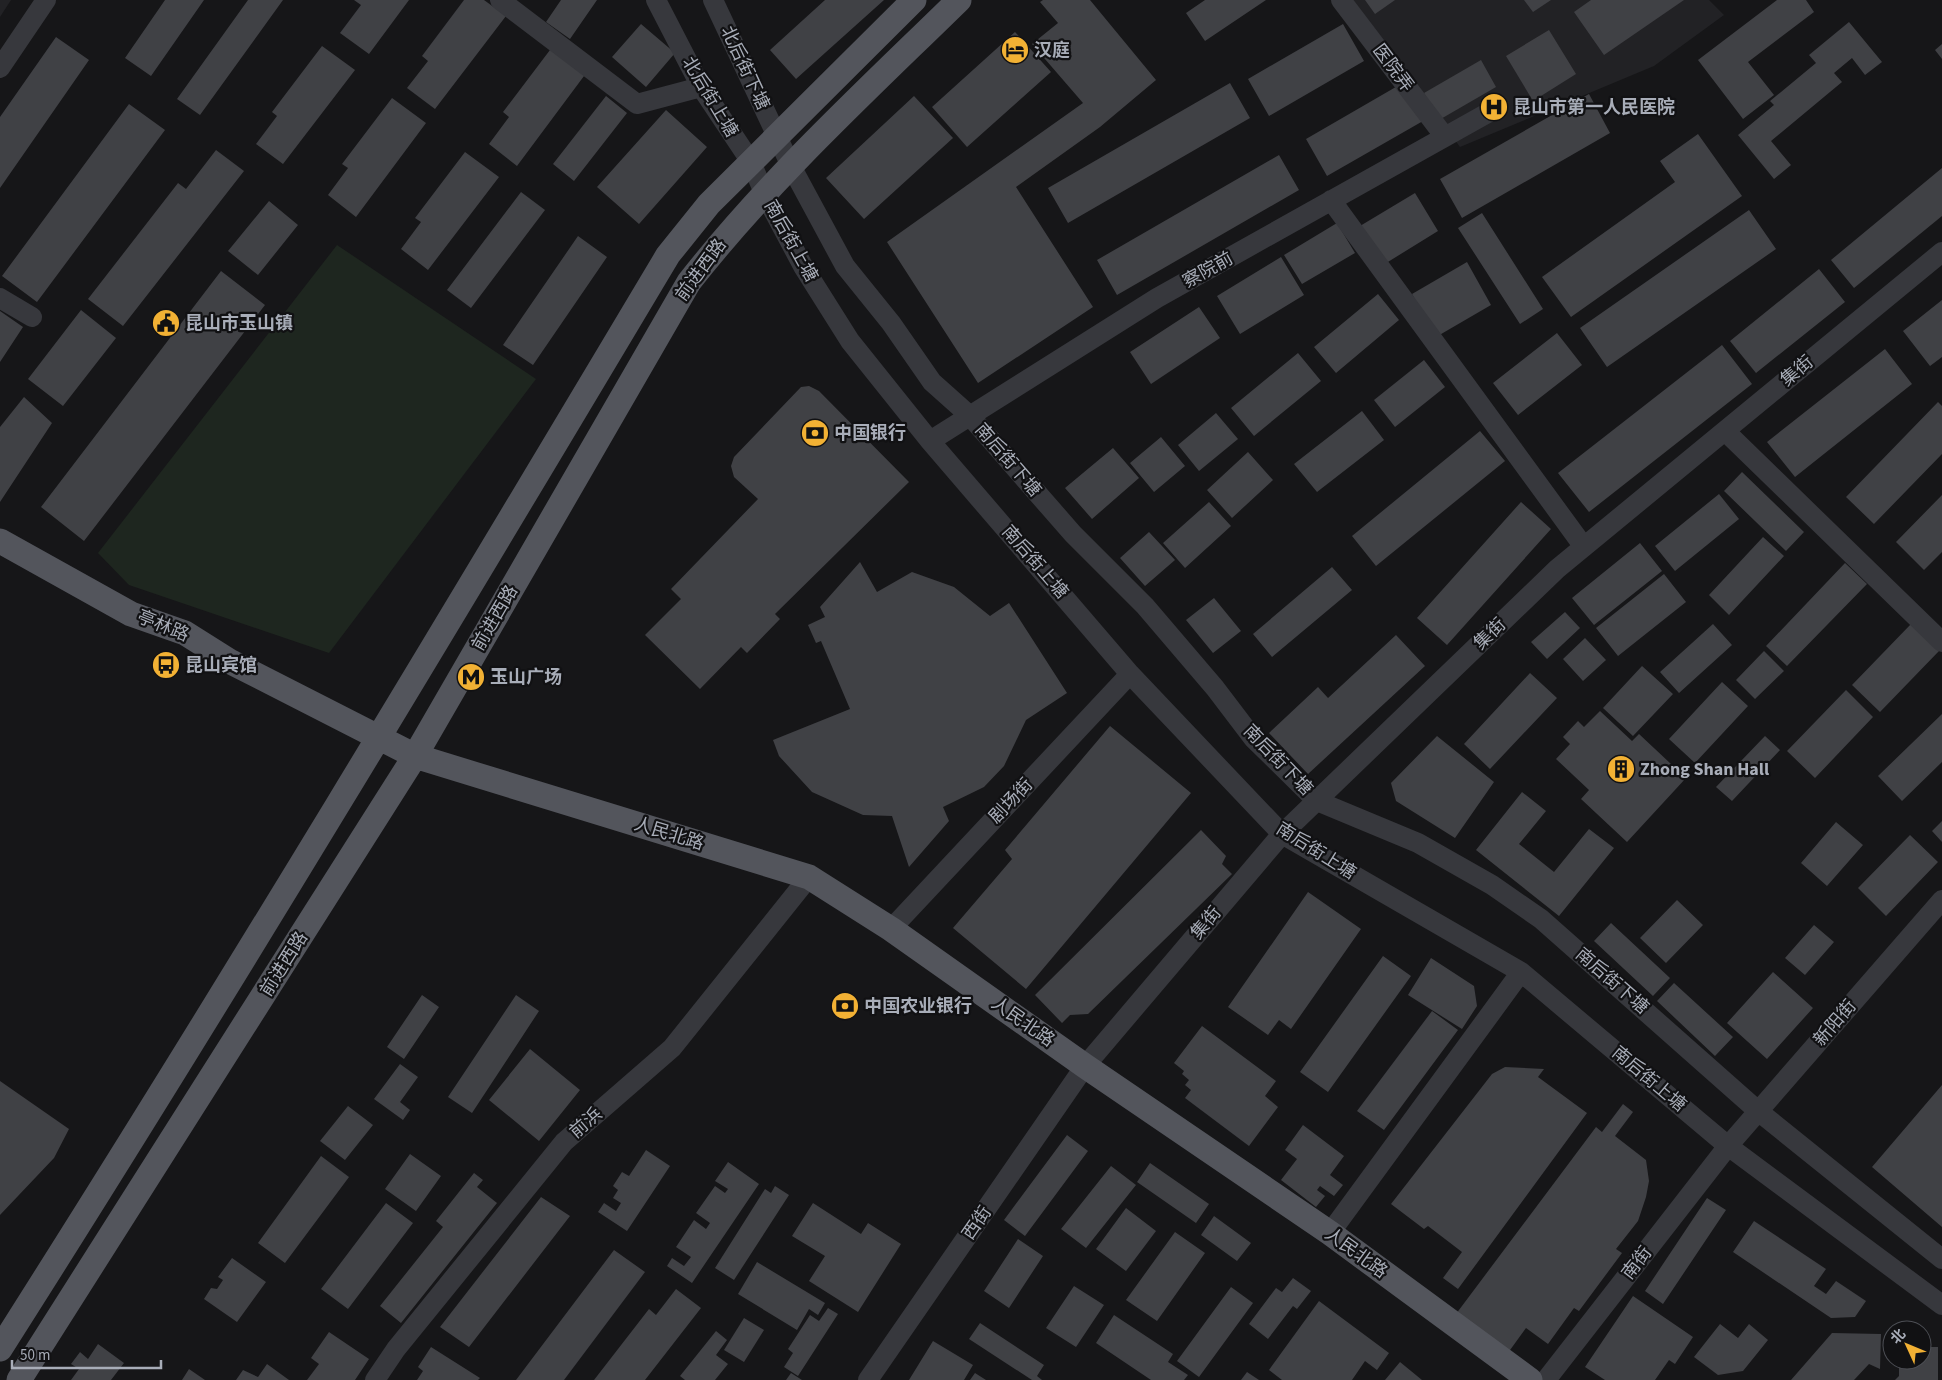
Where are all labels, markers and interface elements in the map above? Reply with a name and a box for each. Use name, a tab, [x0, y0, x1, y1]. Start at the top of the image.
street label: 北后街下塘	[715, 22, 775, 114]
hotel icon: 汉庭	[1000, 35, 1030, 65]
place label: 汉庭	[1034, 38, 1070, 63]
street label: 医院弄	[1367, 39, 1419, 97]
street label: 北后街上塘	[676, 52, 744, 142]
hospital icon: 昆山市第一人民医院	[1479, 92, 1509, 122]
place label: 昆山市第一人民医院	[1513, 95, 1675, 120]
street label: 南后街上塘	[758, 196, 824, 286]
street label: 前进西路	[670, 234, 732, 306]
street label: 察院前	[1178, 246, 1238, 294]
public building icon: 昆山市玉山镇	[151, 308, 181, 338]
place label: 昆山市玉山镇	[185, 311, 293, 336]
street label: 集街	[1775, 350, 1819, 392]
bank icon: 中国银行	[800, 418, 830, 448]
street label: 南后街下塘	[969, 418, 1047, 502]
place label: 中国银行	[834, 421, 906, 446]
street label: 南后街上塘	[996, 520, 1074, 604]
street label: 前进西路	[466, 581, 524, 655]
street label: 亭林路	[133, 604, 193, 648]
street label: 集街	[1468, 613, 1512, 655]
bus stop icon: 昆山宾馆	[151, 650, 181, 680]
place label: 昆山宾馆	[185, 653, 257, 678]
metro station icon: 玉山广场	[456, 662, 486, 692]
place label: 玉山广场	[490, 665, 562, 690]
street label: 南后街下塘	[1238, 719, 1318, 801]
building icon: Zhong Shan Hall	[1606, 754, 1636, 784]
place label: Zhong Shan Hall	[1640, 757, 1769, 782]
street label: 剧场街	[983, 773, 1039, 829]
street label: 人民北路	[631, 812, 707, 856]
street label: 南后街上塘	[1271, 817, 1361, 885]
street label: 集街	[1185, 901, 1227, 945]
street label: 前进西路	[254, 927, 314, 1001]
street label: 南后街下塘	[1570, 942, 1654, 1020]
bank icon: 中国农业银行	[830, 991, 860, 1021]
street label: 人民北路	[986, 991, 1060, 1053]
place label: 中国农业银行	[864, 994, 972, 1019]
street label: 新阳街	[1808, 994, 1862, 1052]
street label: 南后街上塘	[1606, 1040, 1692, 1118]
street label: 前浜	[564, 1102, 608, 1144]
street label: 西街	[956, 1201, 998, 1245]
street label: 人民北路	[1320, 1222, 1392, 1284]
street label: 南街	[1616, 1241, 1658, 1285]
north arrow	[1882, 1320, 1932, 1370]
text: 北	[1886, 1325, 1910, 1349]
scale bar	[12, 1338, 161, 1370]
text: 50 m	[20, 1345, 50, 1366]

